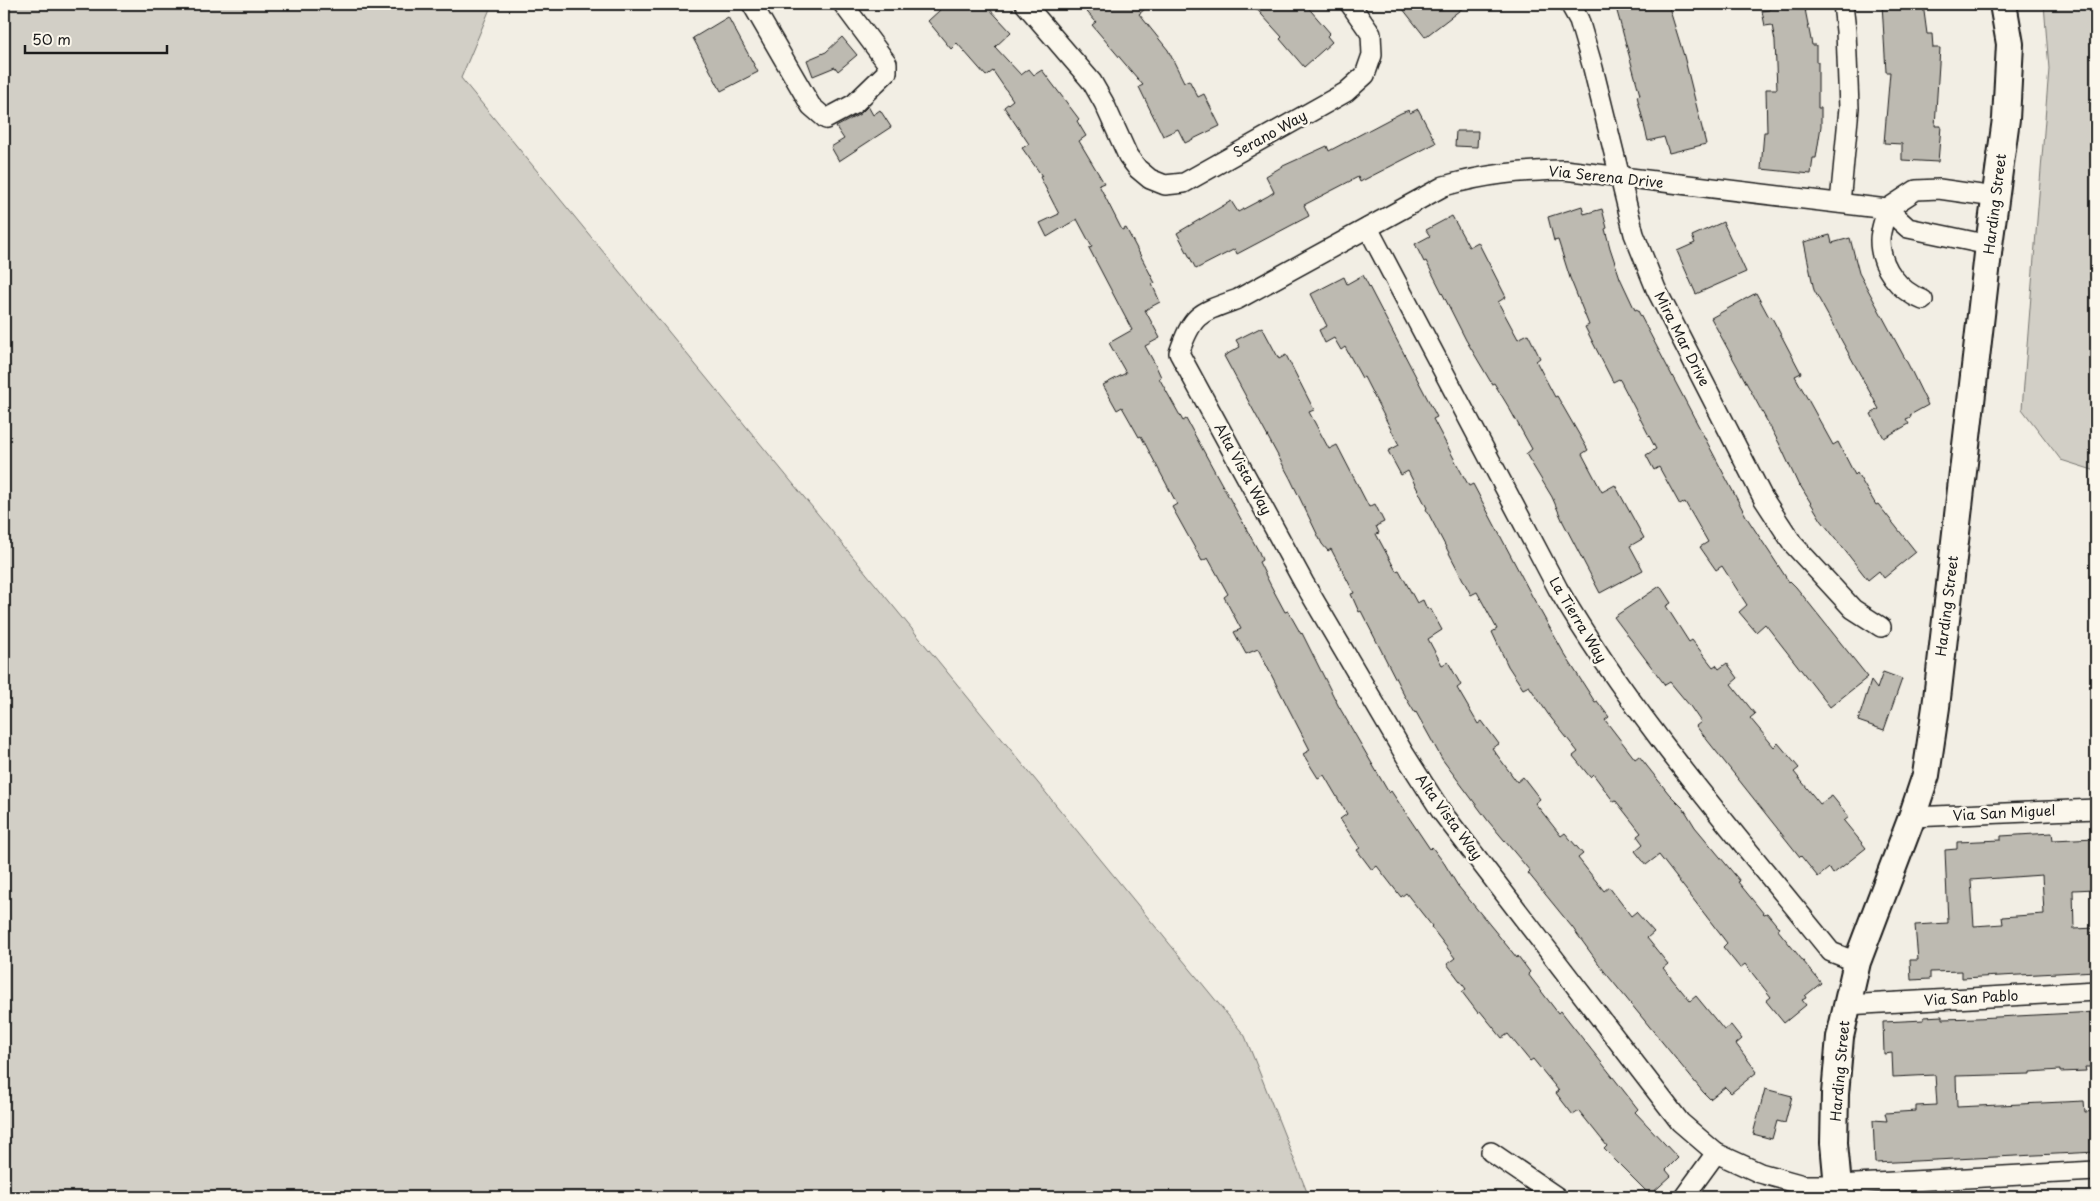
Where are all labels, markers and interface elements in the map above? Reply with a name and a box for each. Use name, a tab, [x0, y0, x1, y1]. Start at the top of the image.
scale bar	[25, 22, 168, 54]
text: 50 m	[32, 27, 71, 50]
street label: Serano Way	[1229, 105, 1310, 162]
street label: Harding Street	[1978, 152, 2011, 256]
street label: Via Serena Drive	[1548, 160, 1665, 193]
street label: Mira Mar Drive	[1650, 288, 1715, 390]
street label: Alta Vista Way	[1210, 419, 1277, 518]
street label: Harding Street	[1930, 554, 1963, 658]
street label: La Tierra Way	[1544, 573, 1612, 667]
street label: Alta Vista Way	[1411, 769, 1488, 864]
street label: Via San Miguel	[1952, 799, 2056, 826]
street label: Via San Pablo	[1923, 985, 2019, 1010]
street label: Harding Street	[1825, 1019, 1854, 1122]

